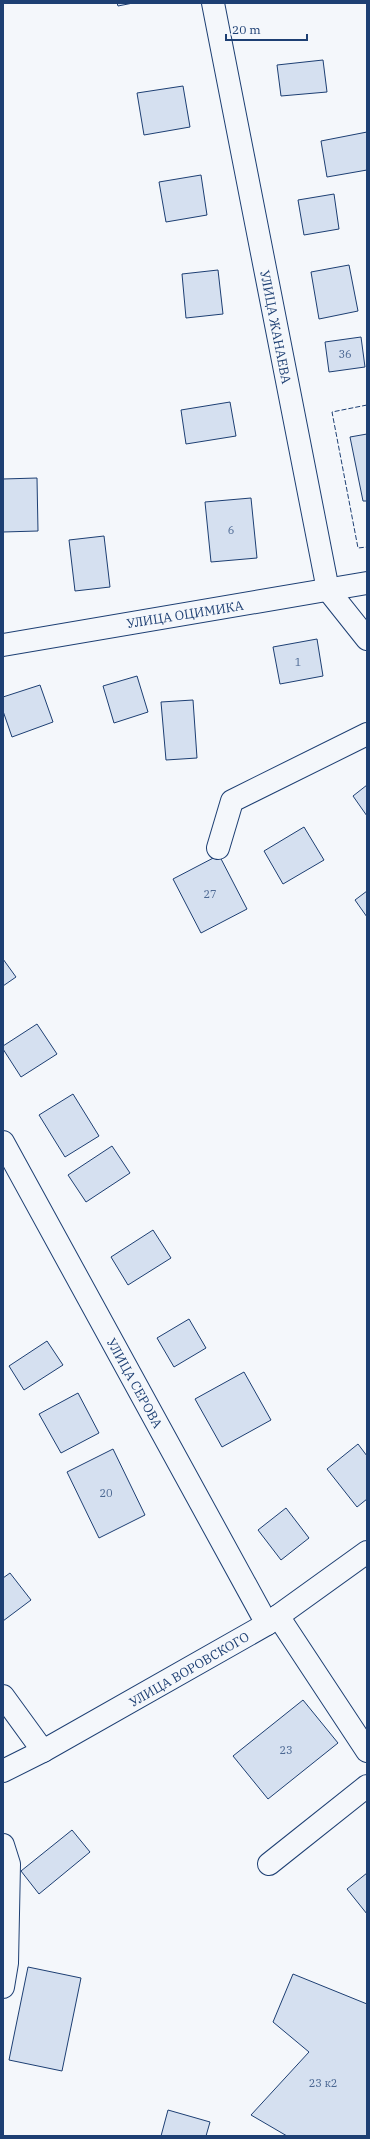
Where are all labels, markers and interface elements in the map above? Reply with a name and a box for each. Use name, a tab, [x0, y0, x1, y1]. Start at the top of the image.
scale bar	[226, 16, 307, 42]
text: 20 m	[232, 22, 261, 37]
street label: УЛИЦА ЖАНАЕВА	[256, 269, 295, 385]
house number: 36	[338, 347, 352, 361]
house number: 6	[228, 523, 234, 537]
street label: УЛИЦА ОЦИМИКА	[126, 597, 245, 632]
house number: 1	[295, 655, 301, 669]
house number: 27	[203, 887, 217, 901]
street label: УЛИЦА СЕРОВА	[103, 1335, 166, 1431]
house number: 20	[99, 1486, 113, 1500]
street label: УЛИЦА ВОРОВСКОГО	[126, 1628, 252, 1711]
house number: 23	[279, 1743, 293, 1757]
house number: 23 к2	[309, 2076, 337, 2090]

